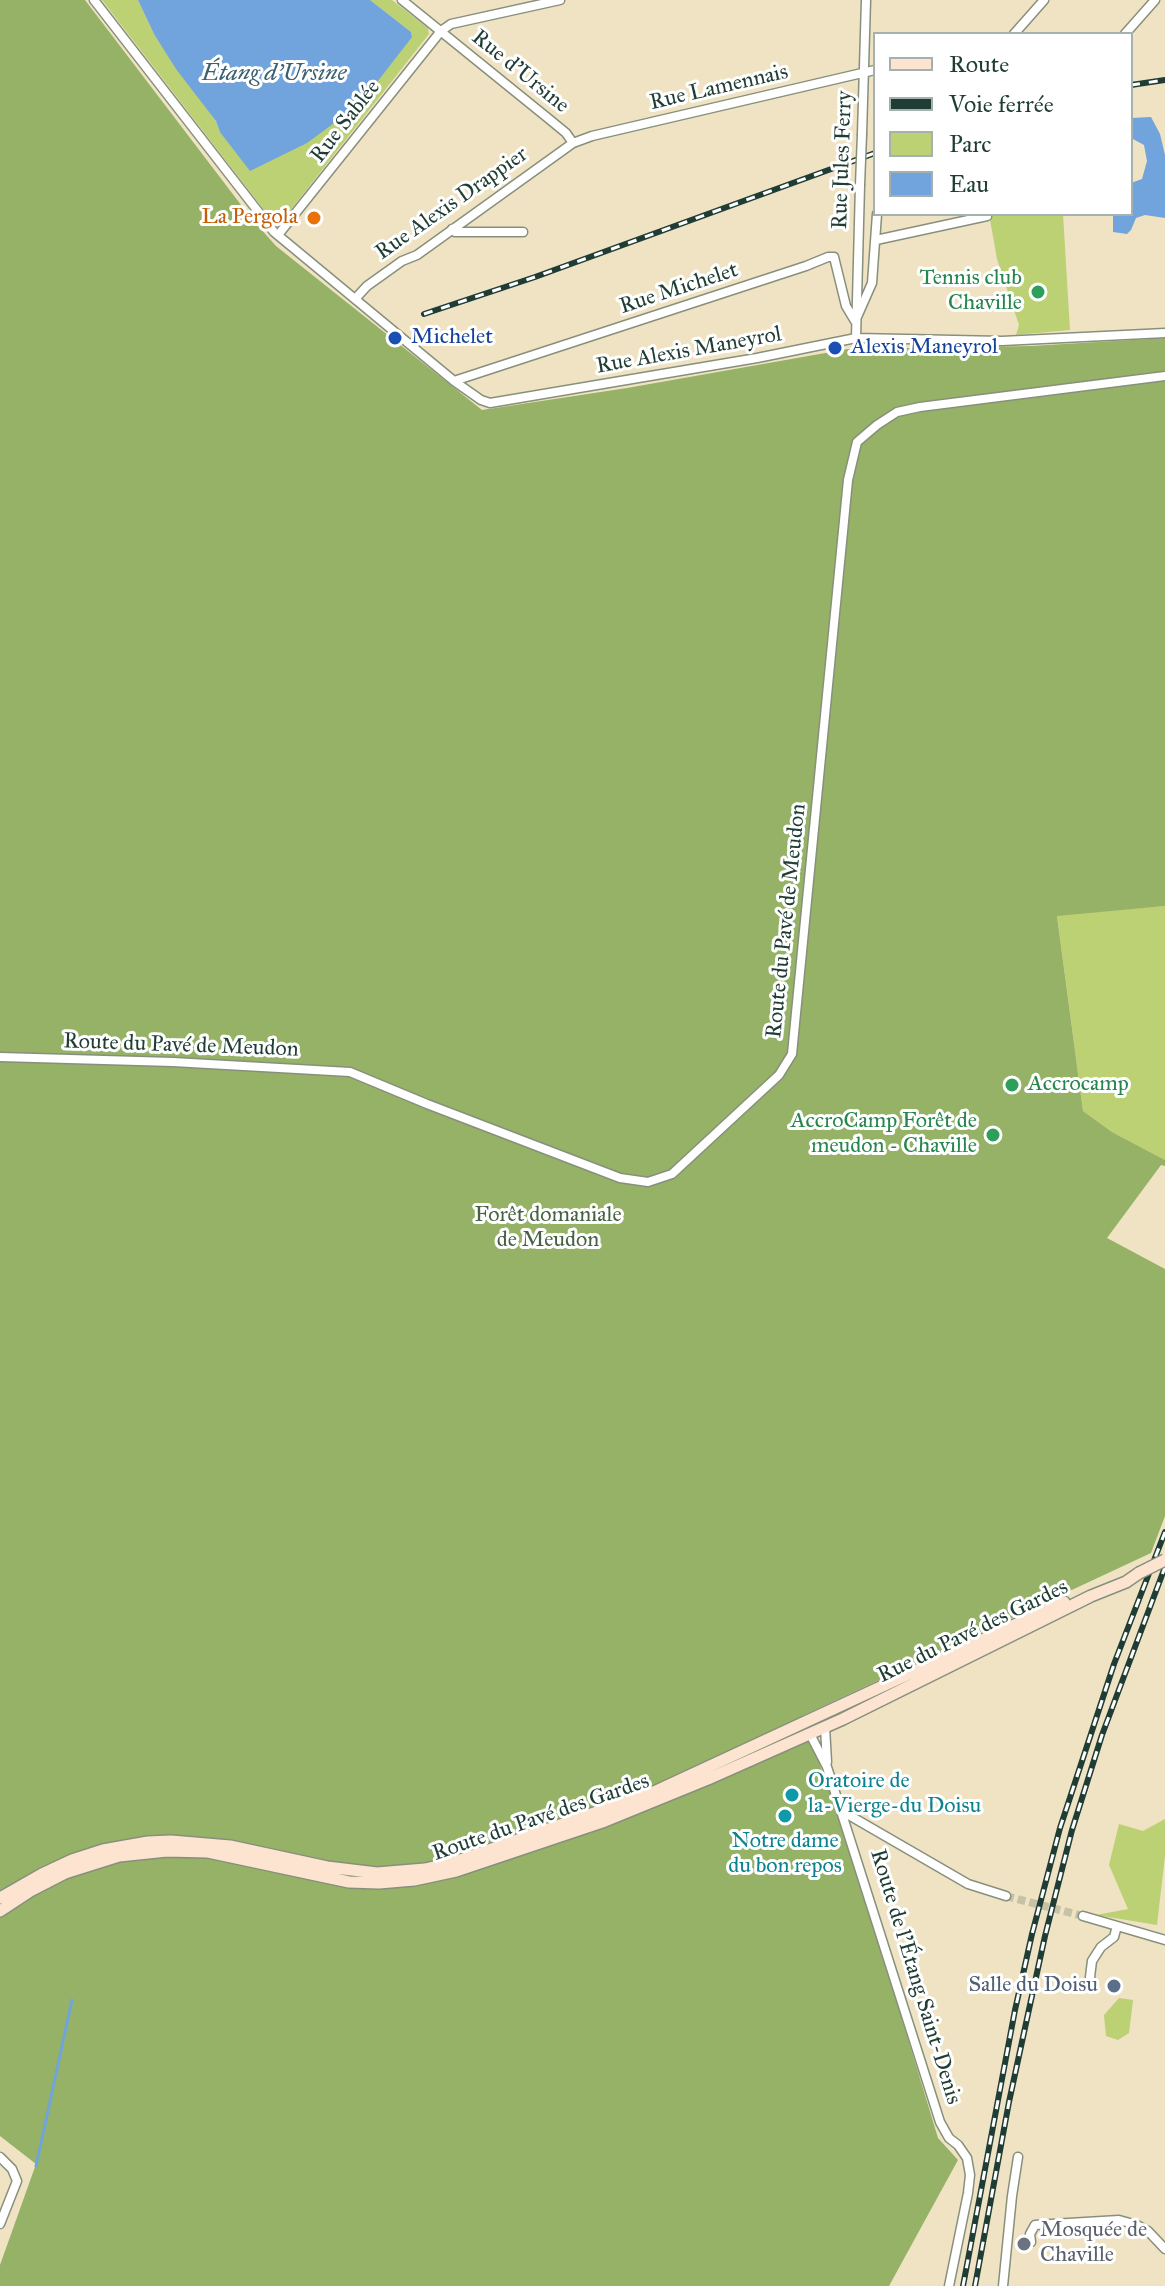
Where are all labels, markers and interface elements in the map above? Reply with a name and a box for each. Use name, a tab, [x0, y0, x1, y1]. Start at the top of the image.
street label: Rue d'Ursine	[466, 25, 574, 119]
legend	[873, 32, 1133, 216]
text: Route	[949, 49, 1009, 79]
street label: Rue Lamennais	[647, 59, 791, 117]
water label: Étang d'Ursine	[202, 60, 346, 88]
street label: Rue Sablée	[306, 75, 386, 169]
text: Voie ferrée	[949, 89, 1054, 119]
street label: Rue Jules Ferry	[827, 90, 859, 230]
text: Parc	[949, 129, 991, 159]
street label: Rue Alexis Drappier	[371, 142, 533, 266]
text: Eau	[949, 169, 989, 199]
place label: La Pergola	[202, 205, 298, 231]
marker: La Pergola	[305, 209, 323, 227]
street label: Rue Michelet	[616, 257, 742, 321]
place label: Tennis club Chaville	[919, 266, 1022, 318]
marker: Tennis club Chaville	[1029, 283, 1047, 301]
street label: Rue Alexis Maneyrol	[594, 322, 784, 380]
place label: Michelet	[411, 325, 493, 351]
marker: Michelet	[386, 329, 404, 347]
place label: Alexis Maneyrol	[851, 335, 998, 361]
marker: Alexis Maneyrol	[826, 339, 844, 357]
street label: Route du Pavé de Meudon	[762, 803, 812, 1039]
street label: Route du Pavé de Meudon	[63, 1029, 299, 1063]
place label: Accrocamp	[1028, 1072, 1129, 1098]
marker: Accrocamp	[1003, 1076, 1021, 1094]
place label: AccroCamp Forêt de meudon - Chaville	[791, 1109, 977, 1160]
marker: AccroCamp Forêt de meudon - Chaville	[984, 1126, 1002, 1144]
park label: Forêt domaniale de Meudon	[474, 1203, 622, 1254]
street label: Rue du Pavé des Gardes	[873, 1574, 1073, 1690]
street label: Route du Pavé des Gardes	[429, 1768, 653, 1868]
place label: Oratoire de la-Vierge-du Doisu	[808, 1769, 981, 1820]
marker: Oratoire de la-Vierge-du Doisu	[783, 1786, 801, 1804]
marker: Notre dame du bon repos	[776, 1807, 794, 1825]
place label: Notre dame du bon repos	[728, 1829, 842, 1880]
street label: Route de l'Étang Saint-Denis	[864, 1846, 966, 2108]
place label: Salle du Doisu	[968, 1973, 1098, 1999]
marker: Salle du Doisu	[1105, 1977, 1123, 1995]
place label: Mosquée de Chaville	[1040, 2218, 1147, 2270]
marker: Mosquée de Chaville	[1015, 2235, 1033, 2253]

